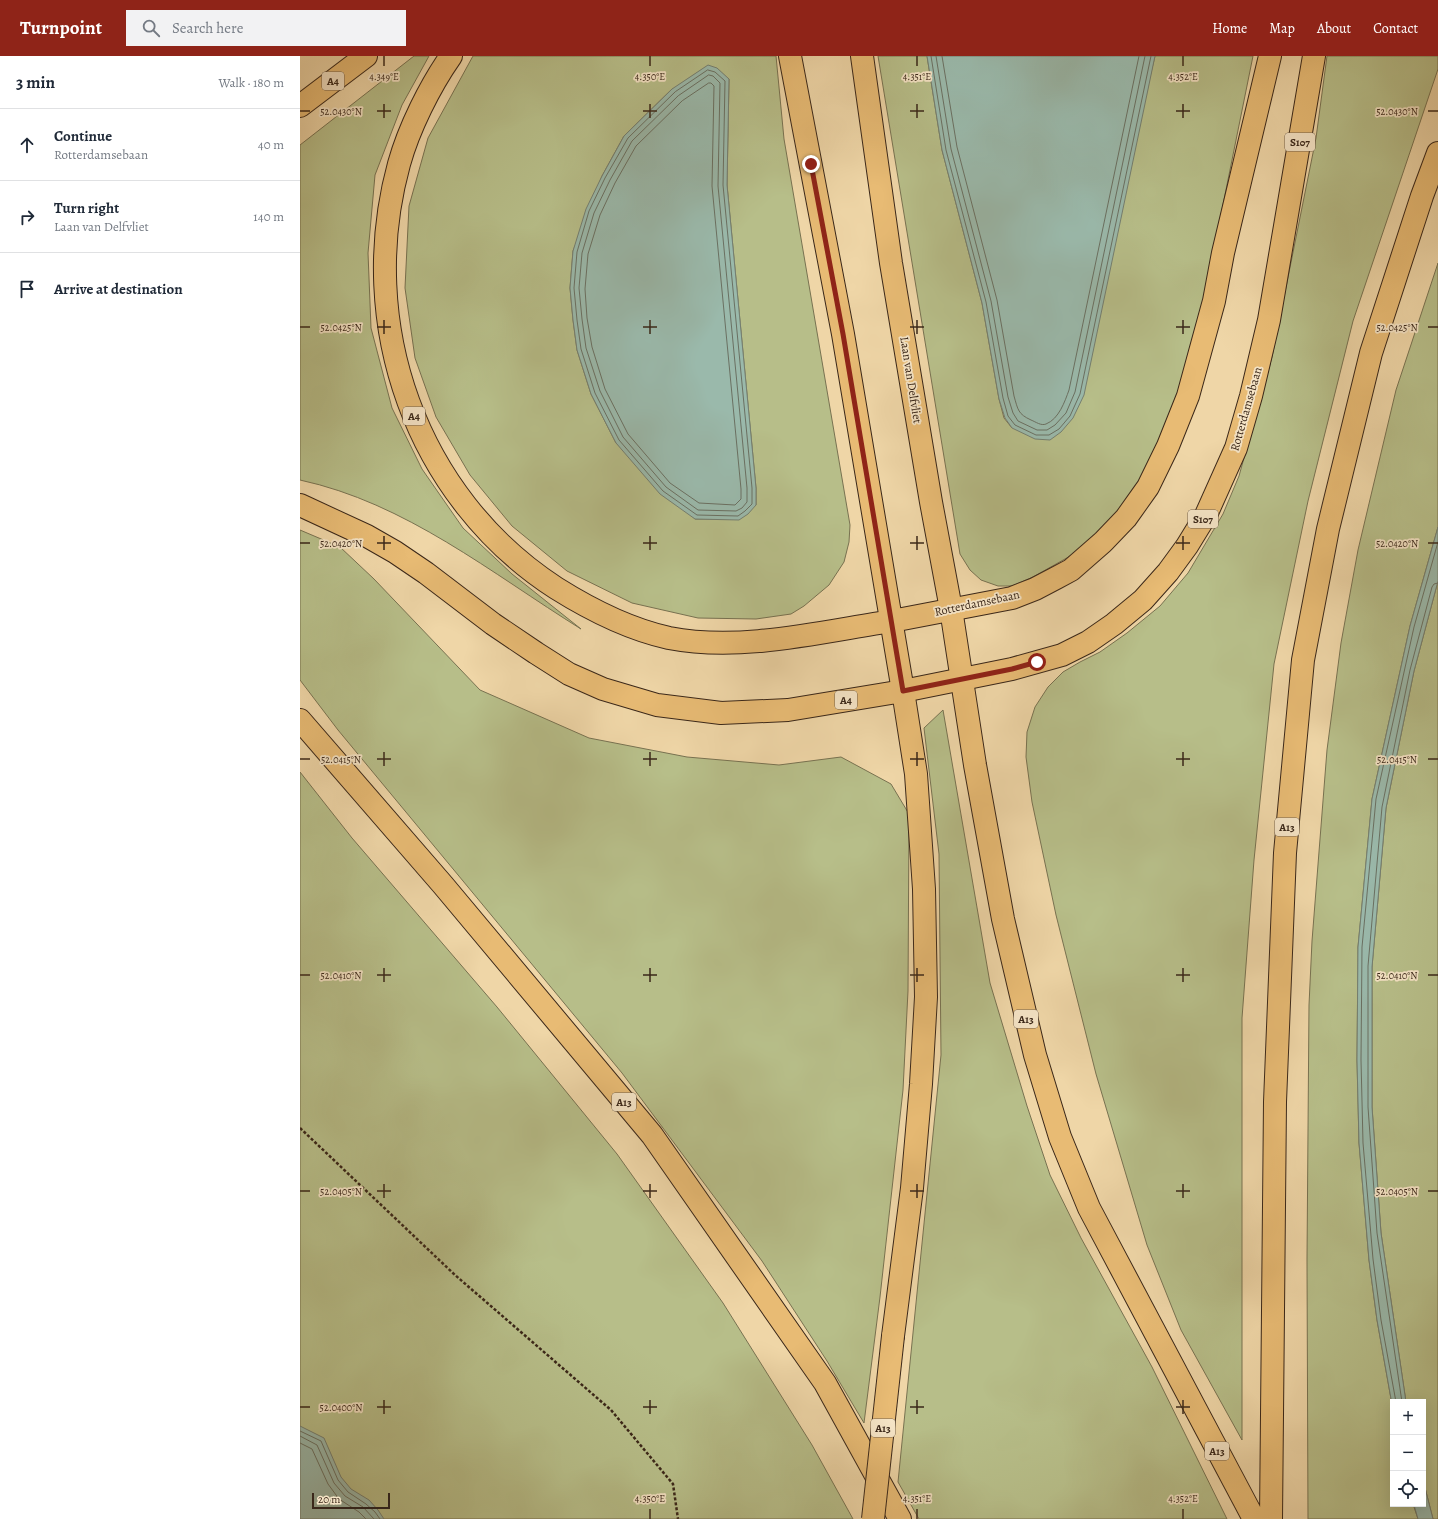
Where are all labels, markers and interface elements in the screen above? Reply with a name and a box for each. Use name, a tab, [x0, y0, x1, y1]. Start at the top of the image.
search box	[126, 10, 406, 46]
text: Turnpoint	[20, 15, 102, 41]
icon: search	[140, 17, 162, 39]
text: Search here	[172, 18, 243, 38]
text: Home	[1212, 19, 1247, 38]
text: Map	[1269, 19, 1295, 38]
text: About	[1317, 19, 1351, 38]
text: Contact	[1373, 19, 1418, 38]
text: 4.349°E	[369, 70, 399, 83]
text: 4.350°E	[635, 70, 665, 83]
text: 4.351°E	[903, 70, 931, 83]
text: 4.352°E	[1168, 70, 1198, 83]
text: 3 min	[16, 71, 55, 94]
road number: A4	[322, 72, 344, 90]
text: Walk · 180 m	[218, 74, 284, 91]
text: 52.0430°N	[320, 105, 362, 118]
text: 52.0430°N	[1376, 105, 1418, 118]
text: Continue	[54, 126, 112, 146]
road number: S107	[1285, 133, 1315, 151]
icon: ahead	[16, 134, 38, 156]
text: 40 m	[258, 136, 284, 153]
text: Rotterdamsebaan	[54, 146, 148, 163]
route end	[802, 155, 820, 173]
text: Turn right	[54, 198, 119, 218]
icon: right	[16, 206, 38, 228]
text: 140 m	[253, 208, 284, 225]
text: Laan van Delfvliet	[54, 218, 149, 235]
icon: arrive	[16, 278, 38, 300]
text: Arrive at destination	[54, 279, 183, 299]
text: 52.0425°N	[320, 321, 362, 334]
text: 52.0425°N	[1376, 321, 1418, 334]
street label: Laan van Delfvliet	[896, 335, 926, 425]
street label: Rotterdamsebaan	[1226, 365, 1266, 453]
road number: A4	[403, 407, 425, 425]
road number: S107	[1188, 510, 1218, 528]
text: 52.0420°N	[320, 537, 362, 550]
text: 52.0420°N	[1376, 537, 1418, 550]
street label: Rotterdamsebaan	[933, 586, 1022, 620]
route start	[1028, 653, 1046, 671]
road number: A4	[835, 691, 857, 709]
text: 52.0415°N	[321, 753, 361, 766]
text: 52.0415°N	[1377, 753, 1417, 766]
road number: A13	[1275, 818, 1299, 836]
text: 52.0410°N	[321, 969, 361, 982]
text: 52.0410°N	[1377, 969, 1417, 982]
road number: A13	[1014, 1010, 1038, 1028]
road number: A13	[612, 1093, 636, 1111]
text: 52.0405°N	[320, 1185, 362, 1198]
text: 52.0405°N	[1376, 1185, 1418, 1198]
map controls	[1390, 1399, 1426, 1507]
button: +	[1390, 1399, 1426, 1435]
text: 52.0400°N	[320, 1401, 362, 1414]
road number: A13	[871, 1419, 895, 1437]
button: −	[1390, 1435, 1426, 1471]
road number: A13	[1205, 1442, 1229, 1460]
button: locate	[1390, 1471, 1426, 1507]
scale bar	[312, 1491, 390, 1510]
text: 20 m	[318, 1492, 340, 1507]
text: 4.350°E	[635, 1492, 665, 1505]
text: 4.351°E	[903, 1492, 931, 1505]
text: 4.352°E	[1168, 1492, 1198, 1505]

